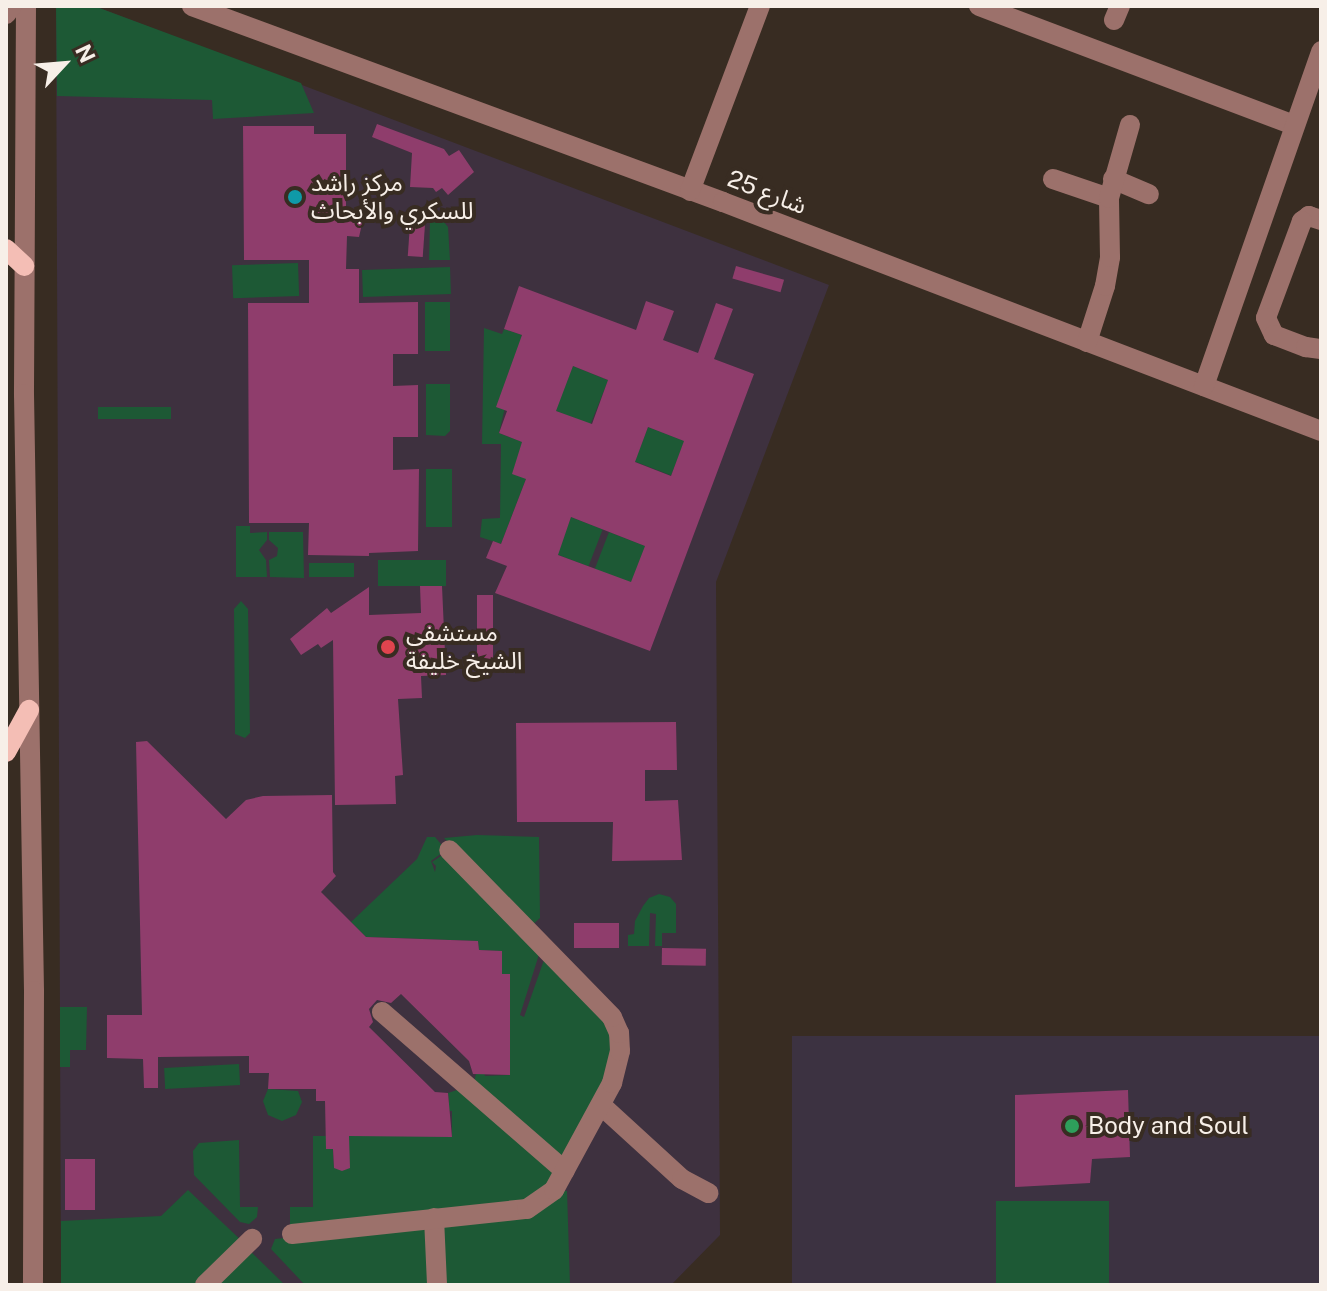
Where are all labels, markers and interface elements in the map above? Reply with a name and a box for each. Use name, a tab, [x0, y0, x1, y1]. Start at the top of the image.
north arrow	[24, 24, 104, 104]
text: N	[70, 40, 101, 67]
street label: شارع 25	[723, 164, 811, 220]
place label: مركز راشد للسكري والأبحاث	[311, 169, 474, 225]
marker: مركز راشد للسكري والأبحاث	[286, 188, 304, 206]
place label: مستشفى الشيخ خليفة	[406, 619, 523, 675]
marker: مستشفى الشيخ خليفة	[377, 636, 399, 658]
place label: Body and Soul	[1088, 1112, 1249, 1140]
marker: Body and Soul	[1063, 1117, 1081, 1135]

